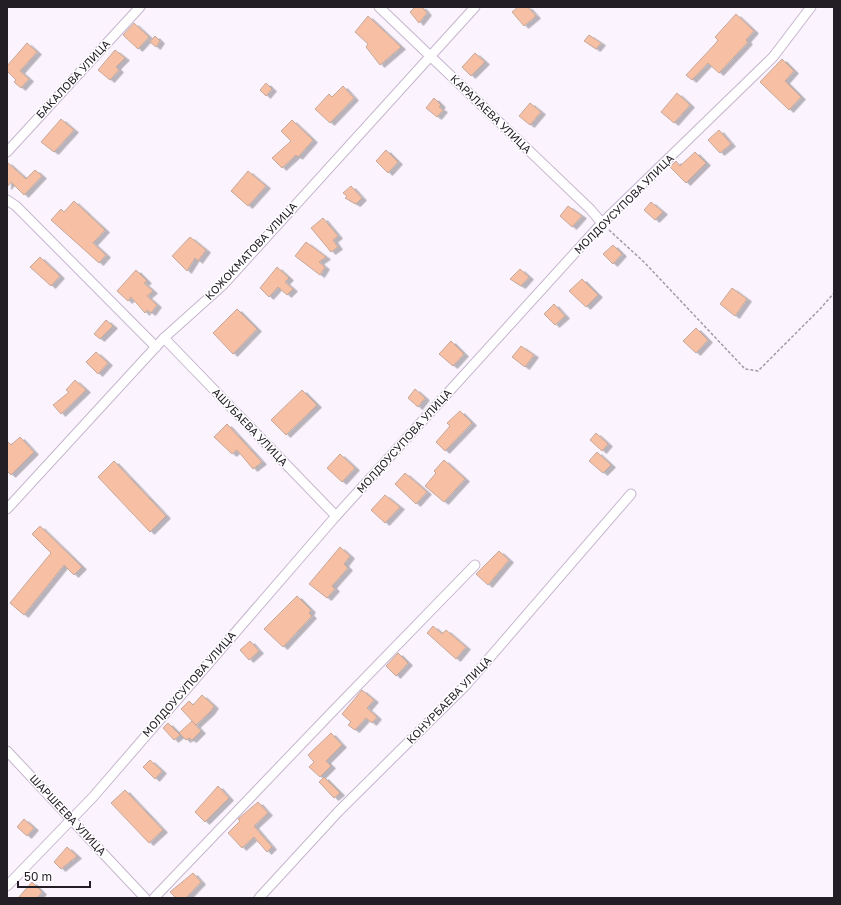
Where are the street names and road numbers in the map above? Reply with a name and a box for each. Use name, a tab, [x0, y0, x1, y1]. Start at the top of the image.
street label: БАКАЛОВА УЛИЦА	[33, 36, 113, 121]
street label: КАРАЛАЕВА УЛИЦА	[448, 72, 535, 156]
street label: МОЛДОУСУПОВА УЛИЦА	[571, 151, 677, 256]
street label: КОЖОКМАТОВА УЛИЦА	[202, 199, 300, 302]
street label: АШУБАЕВА УЛИЦА	[210, 385, 291, 469]
street label: МОЛДОУСУПОВА УЛИЦА	[353, 386, 454, 495]
street label: МОЛДОУСУПОВА УЛИЦА	[139, 628, 238, 739]
street label: КОНУРБАЕВА УЛИЦА	[404, 653, 494, 746]
street label: ШАРШЕЕВА УЛИЦА	[28, 772, 110, 858]

